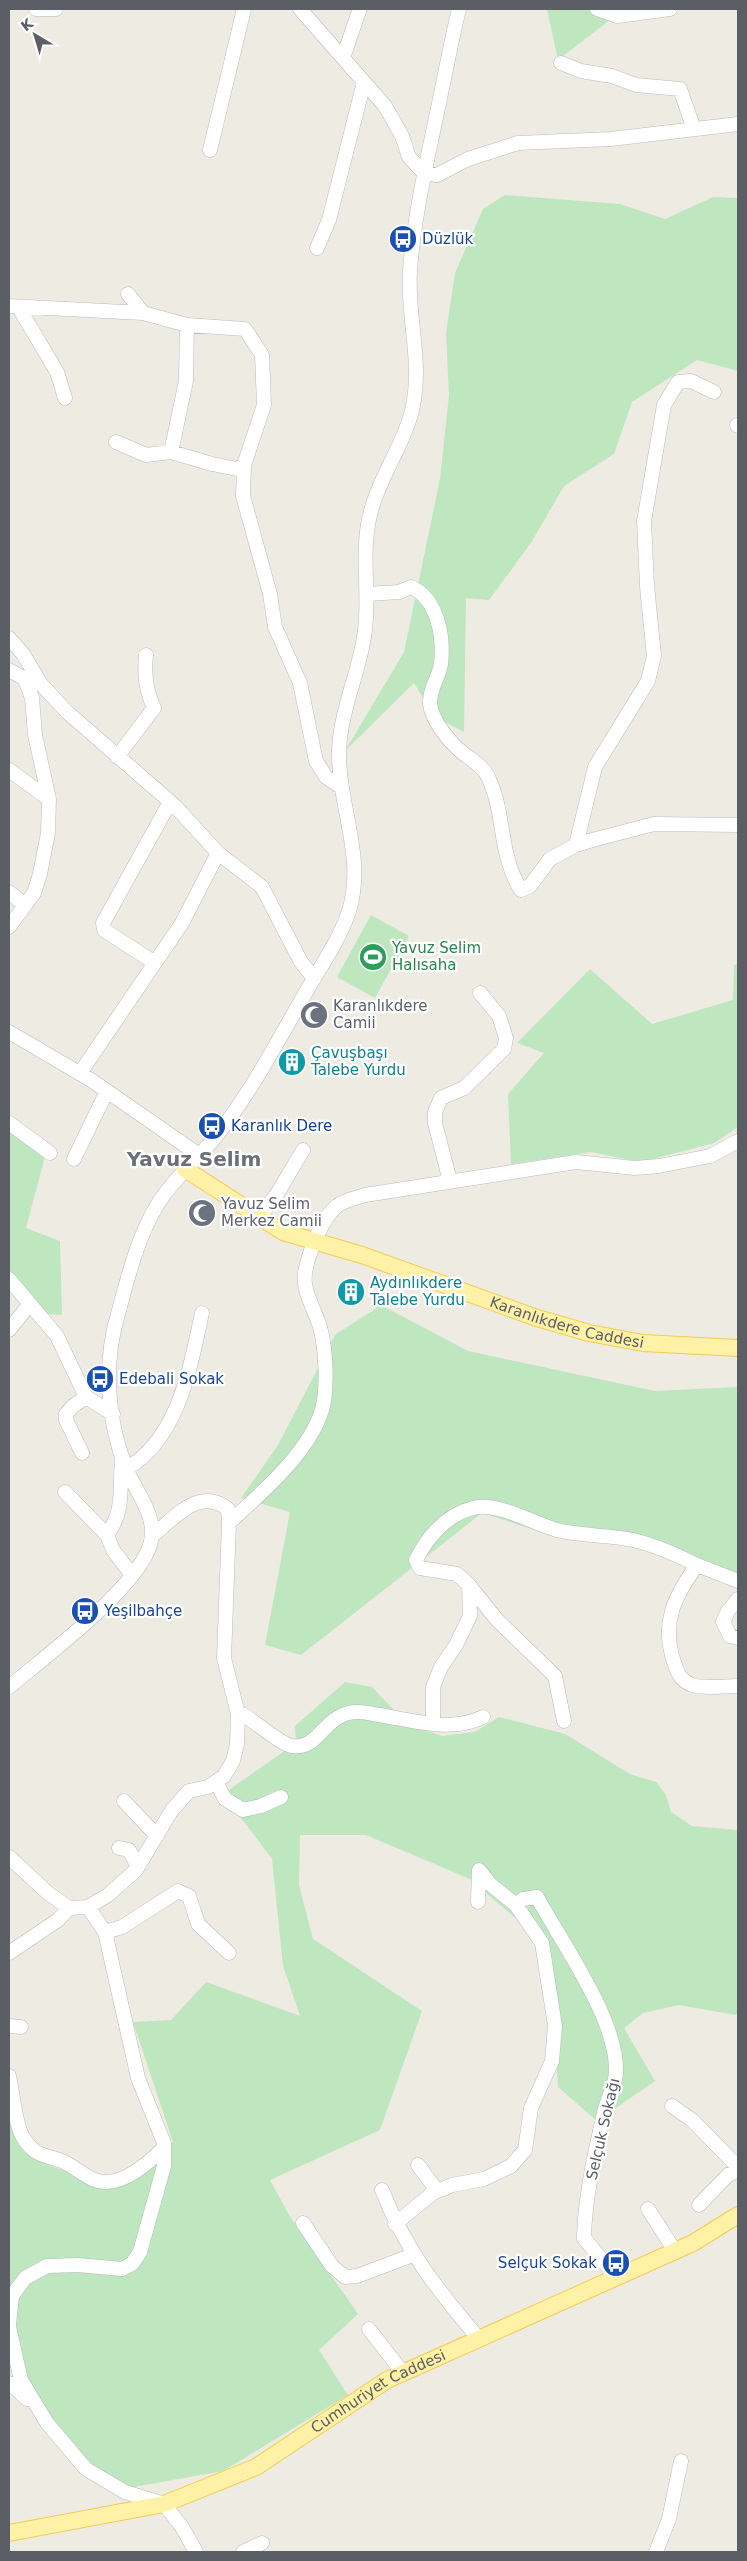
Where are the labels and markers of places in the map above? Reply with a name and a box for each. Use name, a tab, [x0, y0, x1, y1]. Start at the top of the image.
bus stop icon: Düzlük	[388, 224, 418, 254]
place label: Düzlük	[422, 230, 474, 248]
place label: Yavuz Selim Halısaha	[391, 939, 481, 974]
sports icon: Yavuz Selim Halısaha	[358, 942, 388, 972]
place label: Karanlıkdere Camii	[333, 997, 427, 1032]
mosque icon: Karanlıkdere Camii	[299, 1000, 329, 1030]
place label: Çavuşbaşı Talebe Yurdu	[310, 1044, 406, 1079]
building icon: Çavuşbaşı Talebe Yurdu	[277, 1047, 307, 1077]
bus stop icon: Karanlık Dere	[197, 1111, 227, 1141]
place label: Karanlık Dere	[231, 1117, 332, 1135]
place label: Yavuz Selim Merkez Camii	[220, 1195, 322, 1230]
mosque icon: Yavuz Selim Merkez Camii	[187, 1198, 217, 1228]
place label: Aydınlıkdere Talebe Yurdu	[369, 1274, 465, 1309]
building icon: Aydınlıkdere Talebe Yurdu	[336, 1277, 366, 1307]
bus stop icon: Edebali Sokak	[85, 1364, 115, 1394]
place label: Edebali Sokak	[119, 1370, 224, 1388]
bus stop icon: Yeşilbahçe	[70, 1596, 100, 1626]
place label: Yeşilbahçe	[103, 1602, 182, 1620]
bus stop icon: Selçuk Sokak	[601, 2248, 631, 2278]
place label: Selçuk Sokak	[498, 2254, 597, 2272]

